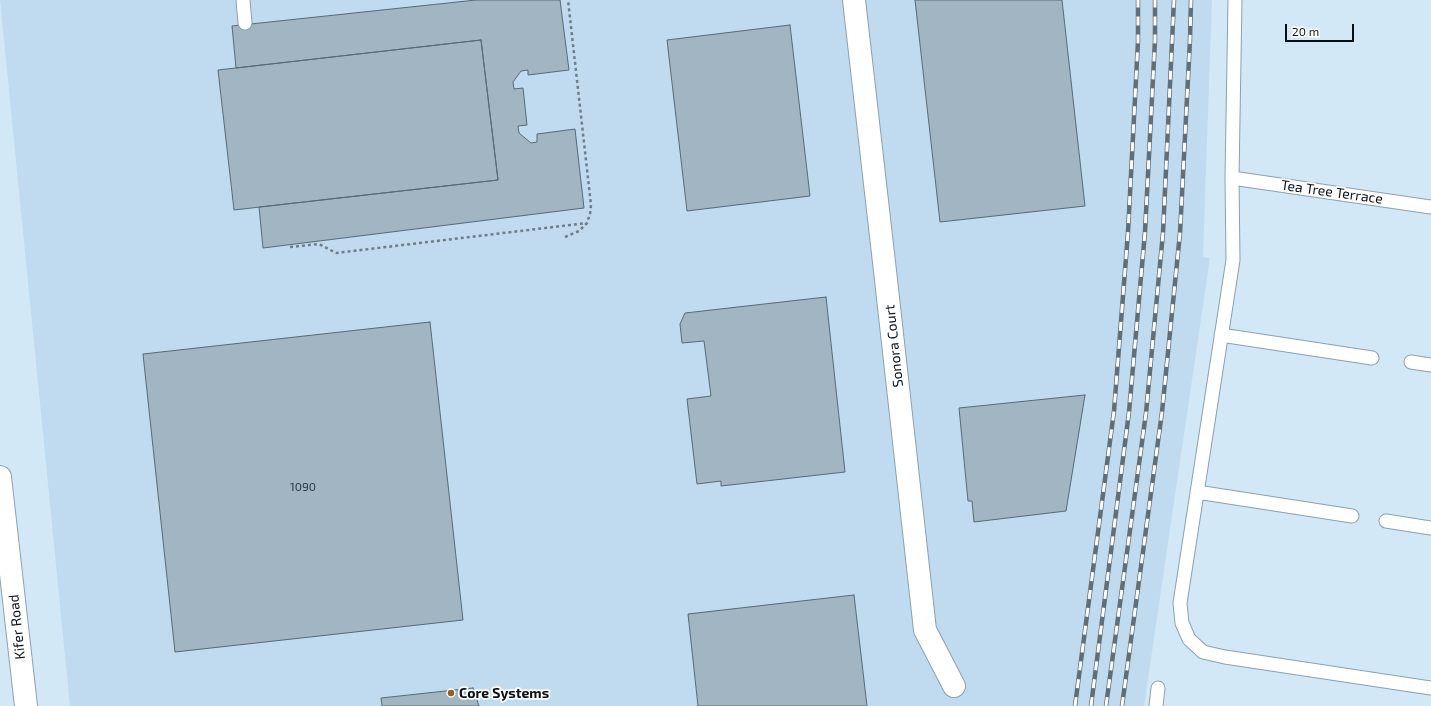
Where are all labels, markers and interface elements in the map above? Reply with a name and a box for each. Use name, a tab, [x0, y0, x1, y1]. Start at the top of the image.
scale bar	[1287, 16, 1356, 42]
text: 20 m	[1292, 24, 1319, 38]
street label: Tea Tree Terrace	[1280, 177, 1384, 207]
street label: Sonora Court	[881, 304, 907, 388]
house number: 1090	[290, 480, 316, 494]
street label: Kifer Road	[5, 594, 29, 660]
place label: Core Systems	[459, 685, 549, 701]
marker: Core Systems	[446, 688, 456, 698]

